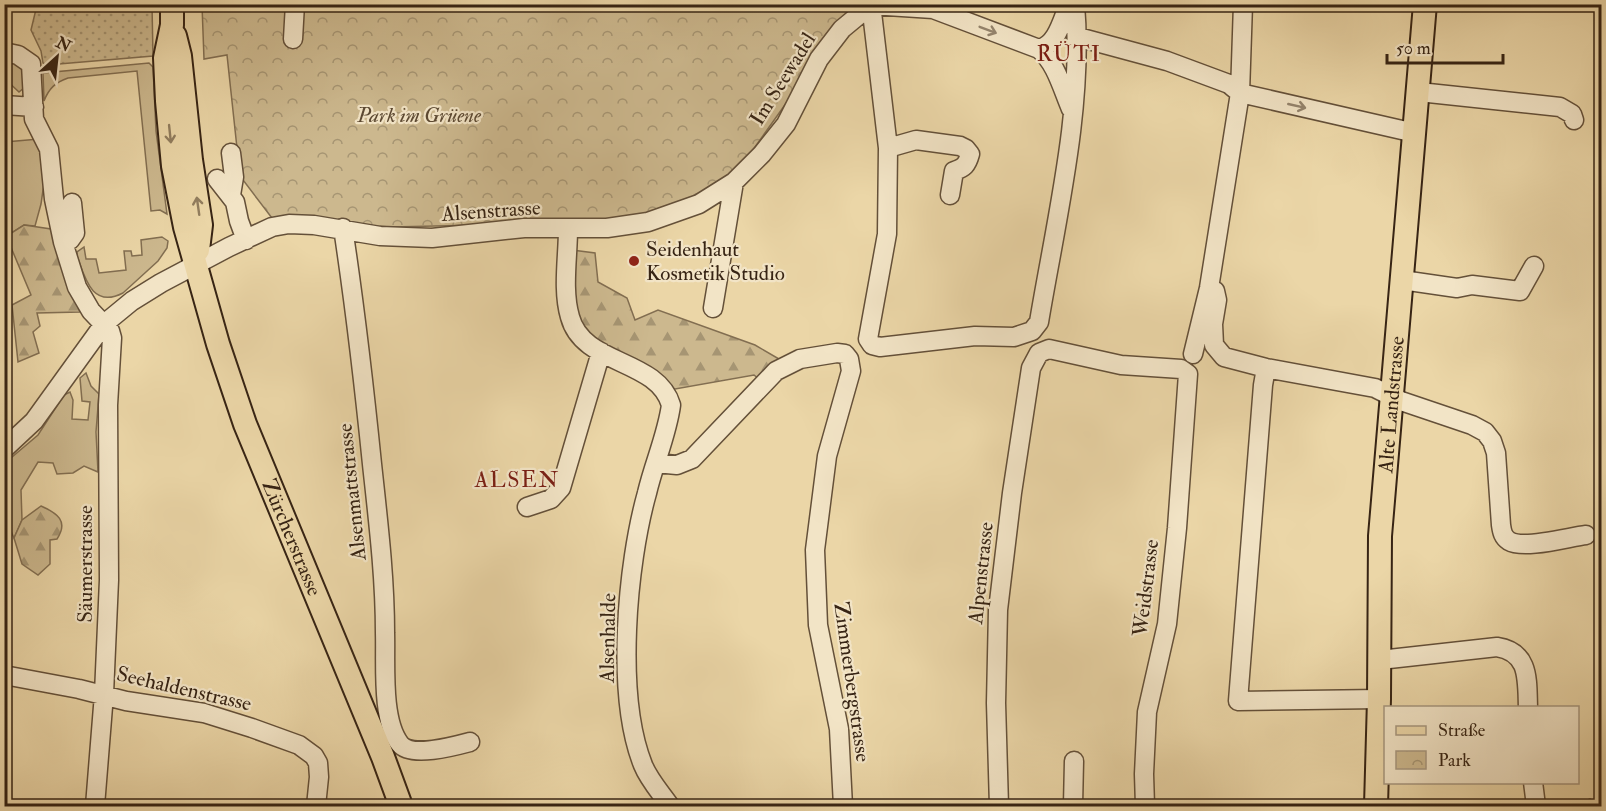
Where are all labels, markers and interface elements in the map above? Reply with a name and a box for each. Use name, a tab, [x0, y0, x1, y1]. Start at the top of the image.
one-way arrow	[978, 25, 997, 36]
north arrow	[27, 27, 87, 87]
street label: Im Seewadel	[744, 27, 822, 130]
scale bar	[1387, 27, 1502, 65]
text: N	[52, 32, 75, 57]
text: 50 m	[1396, 37, 1431, 60]
district label: RÜTI	[1037, 40, 1101, 68]
one-way arrow	[1287, 101, 1307, 112]
park label: Park im Grüene	[356, 102, 482, 129]
one-way arrow	[165, 123, 176, 143]
street label: Alsenstrasse	[440, 194, 542, 228]
one-way arrow	[192, 196, 203, 216]
place label: Seidenhaut Kosmetik Studio	[646, 236, 785, 287]
marker: Seidenhaut Kosmetik Studio	[627, 254, 641, 268]
street label: Alte Landstrasse	[1372, 335, 1410, 475]
street label: Alsenmattstrasse	[331, 422, 373, 563]
district label: ALSEN	[473, 466, 560, 494]
street label: Zürcherstrasse	[256, 475, 328, 600]
street label: Säumerstrasse	[72, 505, 99, 623]
street label: Alpenstrasse	[962, 520, 1000, 626]
street label: Weidstrasse	[1127, 538, 1165, 639]
street label: Alsenhalde	[594, 593, 622, 684]
street label: Zimmerbergstrasse	[827, 600, 877, 764]
street label: Seehaldenstrasse	[114, 660, 254, 718]
legend	[1384, 706, 1579, 784]
text: Straße	[1438, 719, 1486, 742]
text: Park	[1438, 749, 1471, 772]

